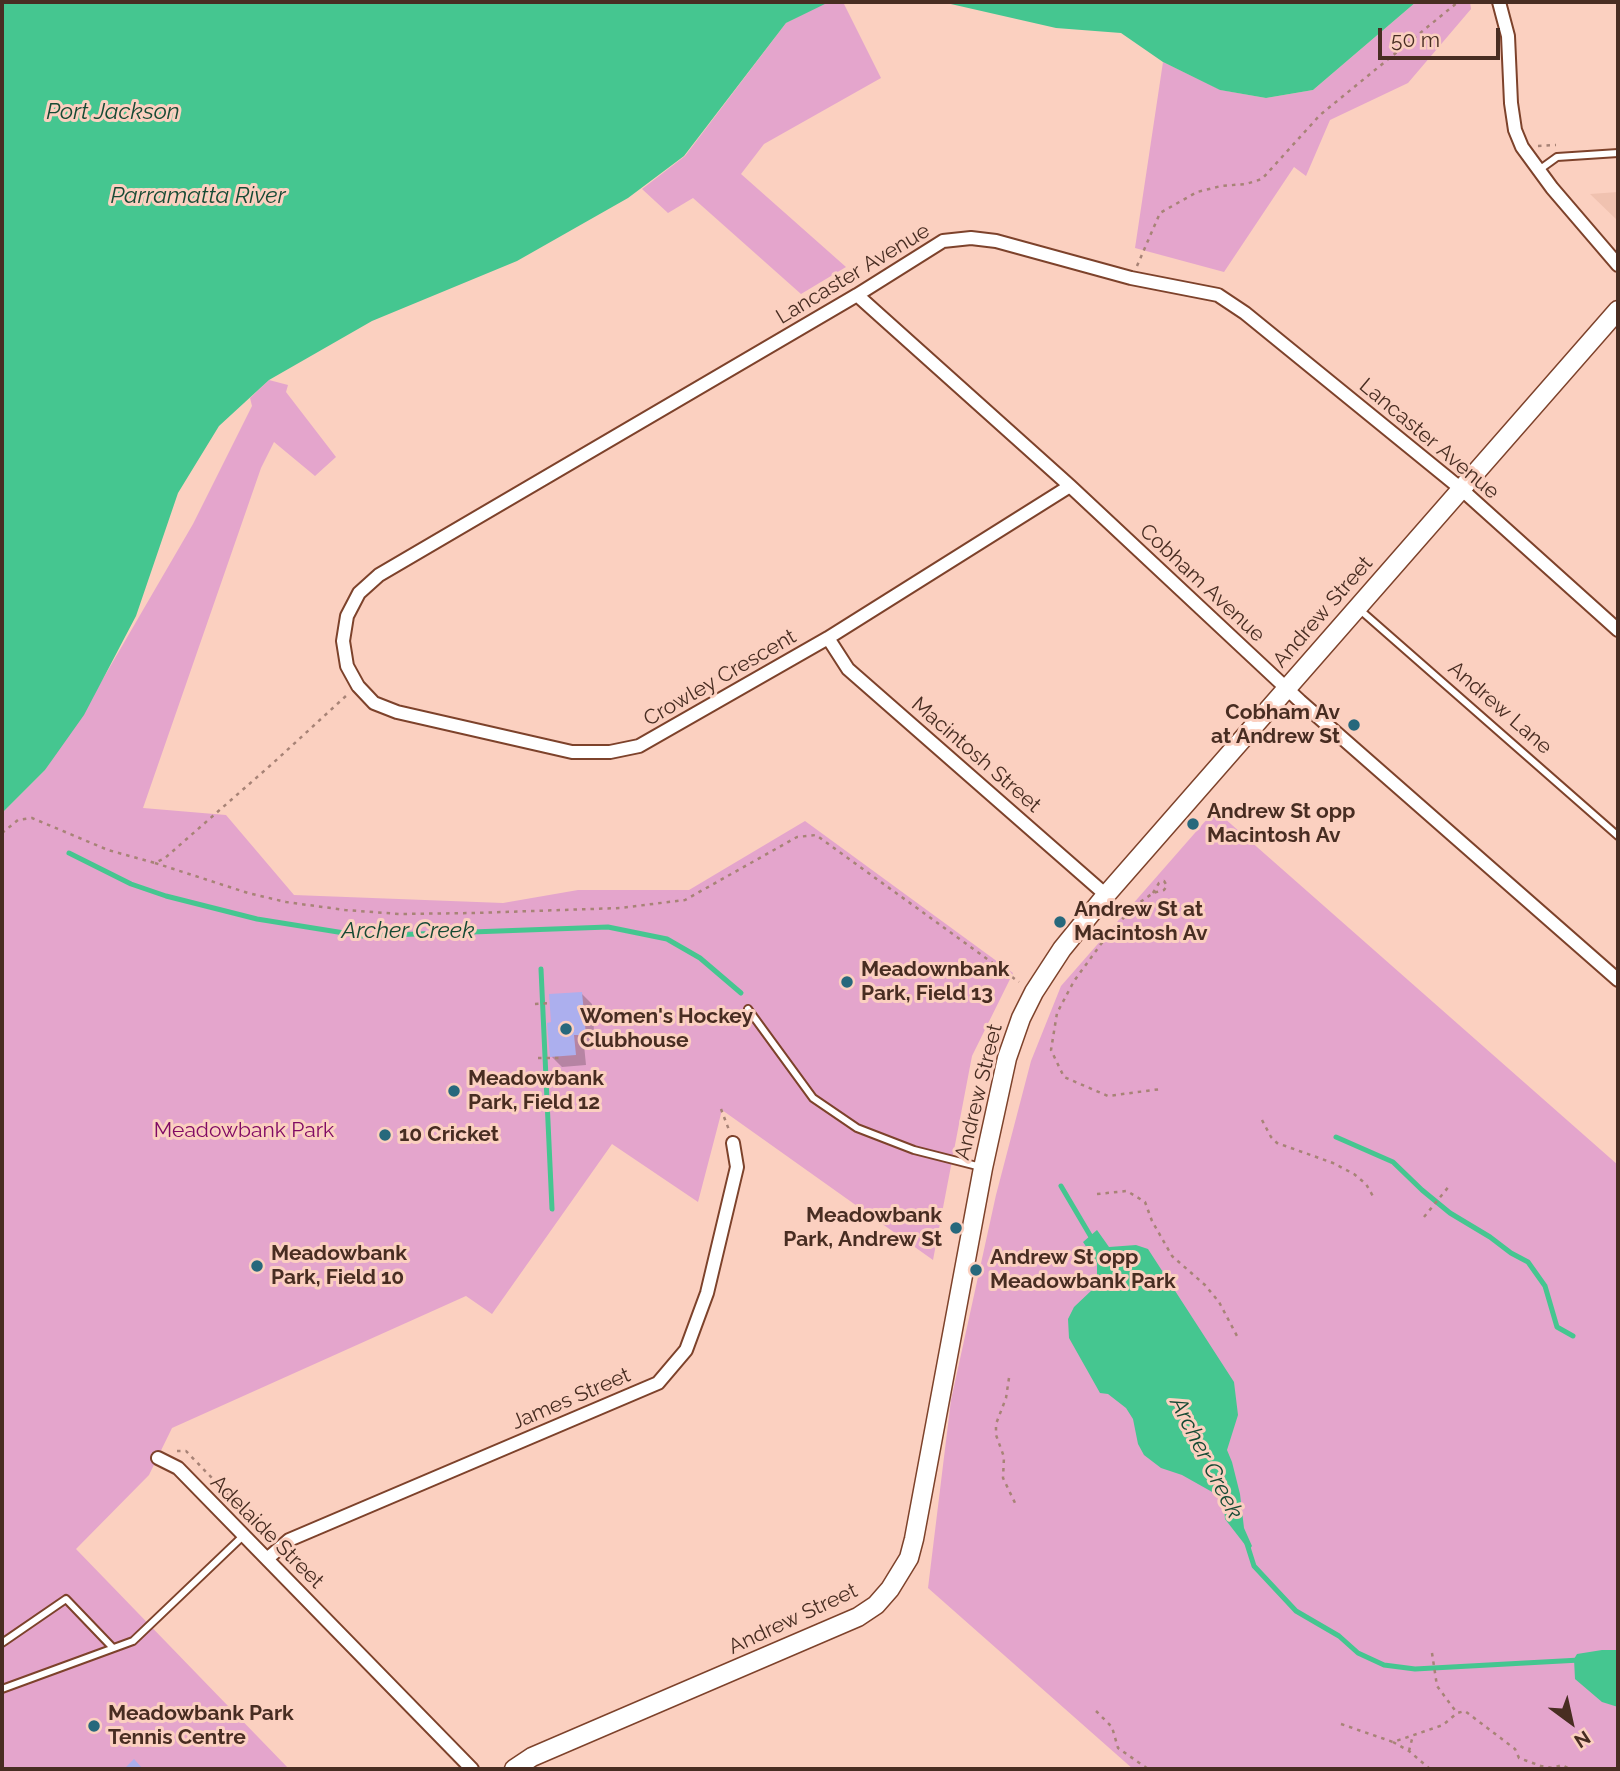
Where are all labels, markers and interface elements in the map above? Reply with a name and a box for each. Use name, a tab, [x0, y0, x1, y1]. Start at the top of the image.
scale bar	[1382, 14, 1504, 58]
text: 50 m	[1391, 27, 1440, 52]
water label: Port Jackson	[46, 98, 180, 126]
water label: Parramatta River	[110, 182, 286, 210]
street label: Lancaster Avenue	[772, 218, 934, 330]
street label: Lancaster Avenue	[1354, 373, 1504, 505]
street label: Cobham Avenue	[1134, 519, 1270, 647]
street label: Andrew Street	[1268, 551, 1378, 673]
street label: Crowley Crescent	[639, 624, 801, 732]
street label: Andrew Lane	[1443, 656, 1557, 760]
street label: Macintosh Street	[906, 692, 1046, 818]
place label: Cobham Av at Andrew St	[1211, 700, 1340, 750]
marker: Cobham Av at Andrew St	[1346, 717, 1362, 733]
place label: Andrew St opp Macintosh Av	[1207, 799, 1355, 849]
marker: Andrew St opp Macintosh Av	[1185, 816, 1201, 832]
place label: Andrew St at Macintosh Av	[1074, 897, 1208, 947]
marker: Andrew St at Macintosh Av	[1052, 914, 1068, 930]
water label: Archer Creek	[342, 917, 474, 945]
place label: Meadownbank Park, Field 13	[861, 957, 1010, 1007]
marker: Meadownbank Park, Field 13	[839, 974, 855, 990]
place label: Women's Hockey Clubhouse	[580, 1004, 753, 1054]
marker: Women's Hockey Clubhouse	[558, 1021, 574, 1037]
street label: Andrew Street	[950, 1021, 1008, 1163]
place label: Meadowbank Park, Field 12	[468, 1066, 604, 1116]
marker: Meadowbank Park, Field 12	[446, 1083, 462, 1099]
park label: Meadowbank Park	[154, 1118, 334, 1144]
place label: 10 Cricket	[399, 1122, 499, 1148]
marker: 10 Cricket	[377, 1127, 393, 1143]
place label: Meadowbank Park, Andrew St	[783, 1203, 942, 1253]
marker: Meadowbank Park, Andrew St	[948, 1220, 964, 1236]
place label: Meadowbank Park, Field 10	[271, 1241, 407, 1291]
place label: Andrew St opp Meadowbank Park	[990, 1245, 1176, 1295]
marker: Meadowbank Park, Field 10	[249, 1258, 265, 1274]
marker: Andrew St opp Meadowbank Park	[968, 1262, 984, 1278]
street label: James Street	[508, 1363, 634, 1435]
water label: Archer Creek	[1164, 1392, 1248, 1524]
street label: Adelaide Street	[205, 1470, 329, 1594]
street label: Andrew Street	[725, 1578, 861, 1660]
north arrow	[1536, 1687, 1606, 1757]
place label: Meadowbank Park Tennis Centre	[108, 1701, 294, 1751]
marker: Meadowbank Park Tennis Centre	[86, 1718, 102, 1734]
text: N	[1570, 1726, 1595, 1753]

